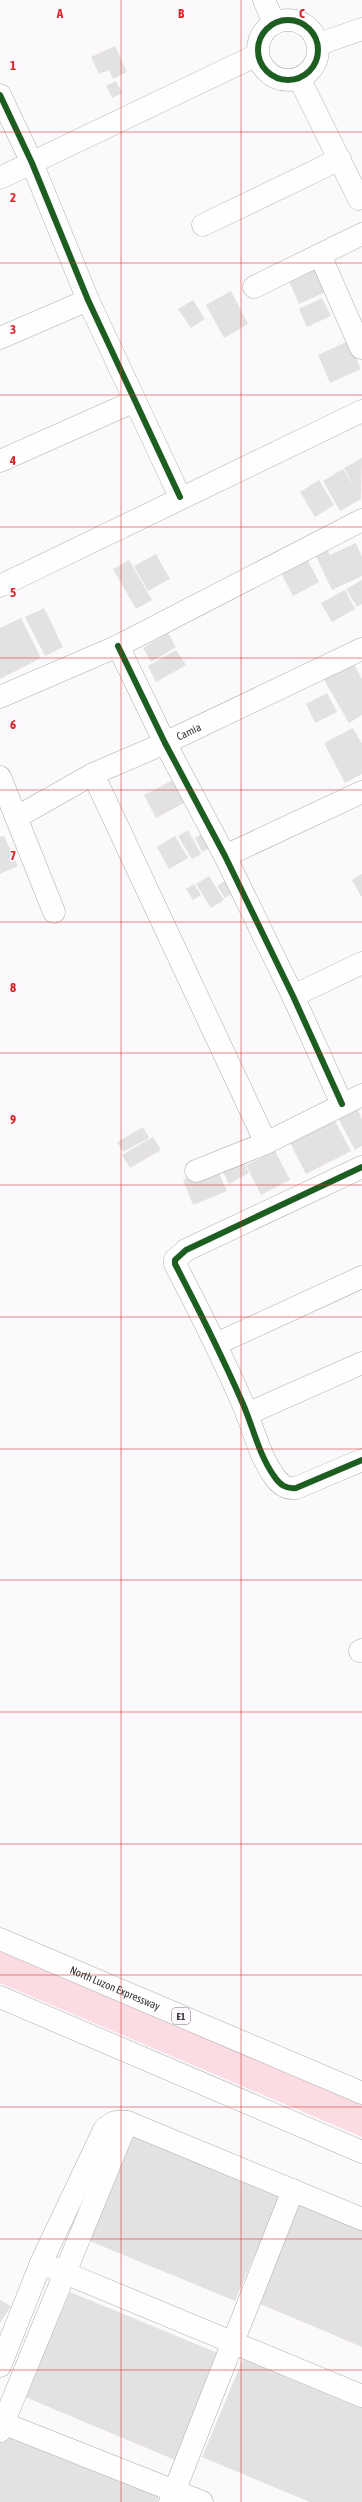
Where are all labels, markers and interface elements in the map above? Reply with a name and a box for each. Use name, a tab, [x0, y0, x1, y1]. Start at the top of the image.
text: A	[56, 6, 64, 21]
text: B	[178, 6, 185, 21]
text: C	[299, 6, 305, 21]
text: 1	[10, 58, 16, 73]
text: 2	[10, 190, 16, 205]
text: 3	[10, 322, 16, 337]
text: 4	[9, 453, 16, 468]
text: 5	[10, 585, 16, 600]
text: 6	[10, 717, 16, 732]
street label: Camia	[175, 721, 203, 743]
text: 7	[10, 848, 16, 863]
text: 8	[10, 980, 16, 995]
text: 9	[10, 1112, 16, 1127]
street label: North Luzon Expressway	[68, 1963, 162, 2013]
road number: E1	[172, 2008, 190, 2024]

